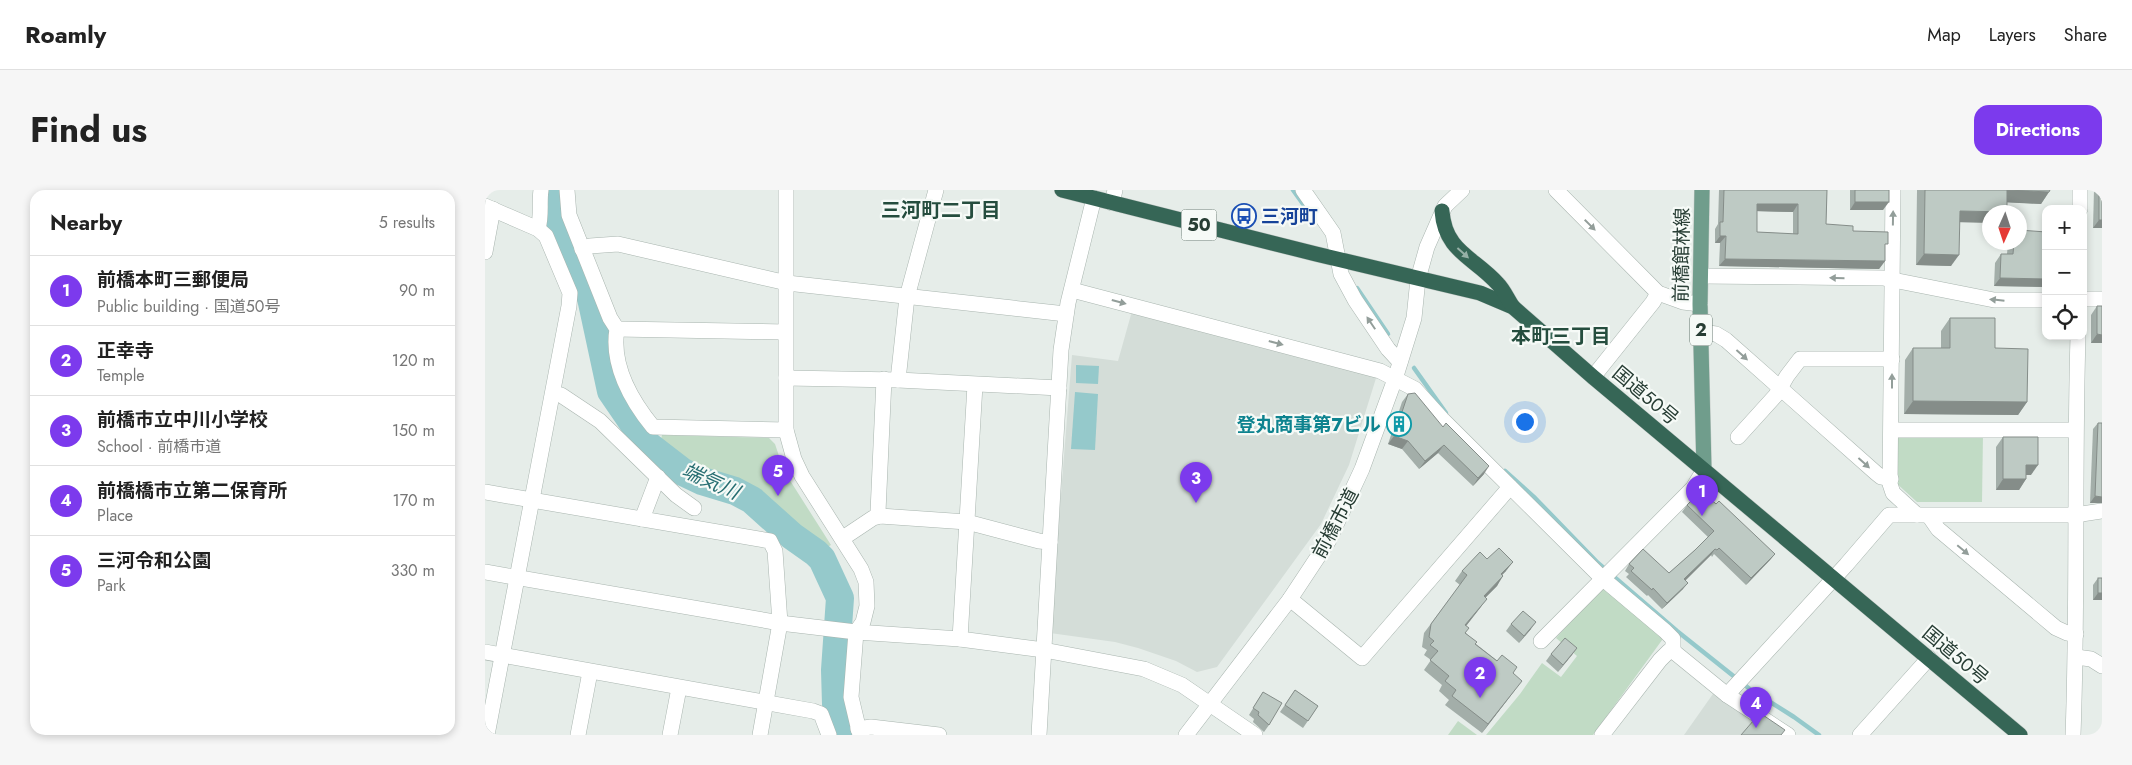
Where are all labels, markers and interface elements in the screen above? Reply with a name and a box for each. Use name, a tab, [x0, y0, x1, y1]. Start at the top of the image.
text: Roamly	[25, 17, 106, 52]
text: Map	[1927, 22, 1961, 48]
text: Layers	[1989, 22, 2036, 48]
text: Share	[2064, 22, 2107, 48]
text: Find us	[30, 105, 147, 155]
button: Directions	[1974, 105, 2102, 155]
district label: 三河町二丁目	[881, 196, 1001, 225]
bus stop icon: 三河町	[1231, 203, 1257, 229]
place label: 三河町	[1261, 203, 1318, 230]
north arrow	[1982, 205, 2027, 250]
map controls	[2042, 205, 2087, 340]
button: +	[2042, 205, 2087, 250]
street label: 前橋館林線	[1667, 207, 1696, 303]
text: Nearby	[50, 208, 122, 238]
road number: 50	[1181, 210, 1217, 240]
one-way arrow	[1889, 210, 1897, 226]
text: 5 results	[379, 211, 435, 234]
one-way arrow	[1584, 218, 1596, 230]
one-way arrow	[1457, 247, 1469, 259]
button: −	[2042, 250, 2087, 295]
text: 前橋本町三郵便局	[97, 266, 249, 293]
one-way arrow	[1828, 274, 1844, 282]
text: 1	[62, 279, 70, 302]
text: 90 m	[399, 279, 435, 302]
text: Public building · 国道50号	[97, 295, 280, 318]
button: locate	[2042, 295, 2087, 340]
one-way arrow	[1989, 296, 2005, 304]
one-way arrow	[1112, 299, 1127, 307]
road number: 2	[1690, 314, 1712, 346]
one-way arrow	[1366, 316, 1376, 330]
district label: 本町三丁目	[1511, 322, 1611, 351]
text: 正幸寺	[97, 337, 154, 364]
one-way arrow	[1269, 340, 1284, 348]
text: 2	[61, 349, 71, 372]
text: 120 m	[392, 349, 435, 372]
one-way arrow	[1736, 349, 1749, 360]
street label: 国道50号	[1607, 360, 1685, 431]
text: Temple	[97, 364, 145, 387]
one-way arrow	[1888, 373, 1896, 389]
text: 前橋市立中川小学校	[97, 406, 268, 433]
your location	[1512, 409, 1538, 435]
place label: 登丸商事第7ビル	[1237, 411, 1381, 438]
building icon: 登丸商事第7ビル	[1386, 411, 1412, 437]
text: 3	[61, 419, 71, 442]
text: 150 m	[392, 419, 435, 442]
text: School · 前橋市道	[97, 435, 221, 458]
pin: 5	[762, 455, 794, 496]
water label: 端気川	[677, 456, 746, 508]
one-way arrow	[1857, 457, 1870, 468]
pin: 3	[1180, 462, 1212, 503]
pin: 1	[1686, 475, 1718, 516]
text: 前橋橋市立第二保育所	[97, 477, 287, 504]
street label: 前橋市道	[1306, 483, 1365, 563]
text: 4	[60, 489, 72, 512]
text: 170 m	[393, 489, 435, 512]
text: Place	[97, 504, 133, 527]
one-way arrow	[1957, 544, 1970, 555]
text: 三河令和公園	[97, 547, 211, 574]
text: 5	[61, 559, 71, 582]
text: 330 m	[391, 559, 435, 582]
text: Park	[97, 574, 126, 597]
street label: 国道50号	[1917, 620, 1995, 691]
pin: 2	[1464, 657, 1496, 698]
pin: 4	[1740, 687, 1772, 728]

